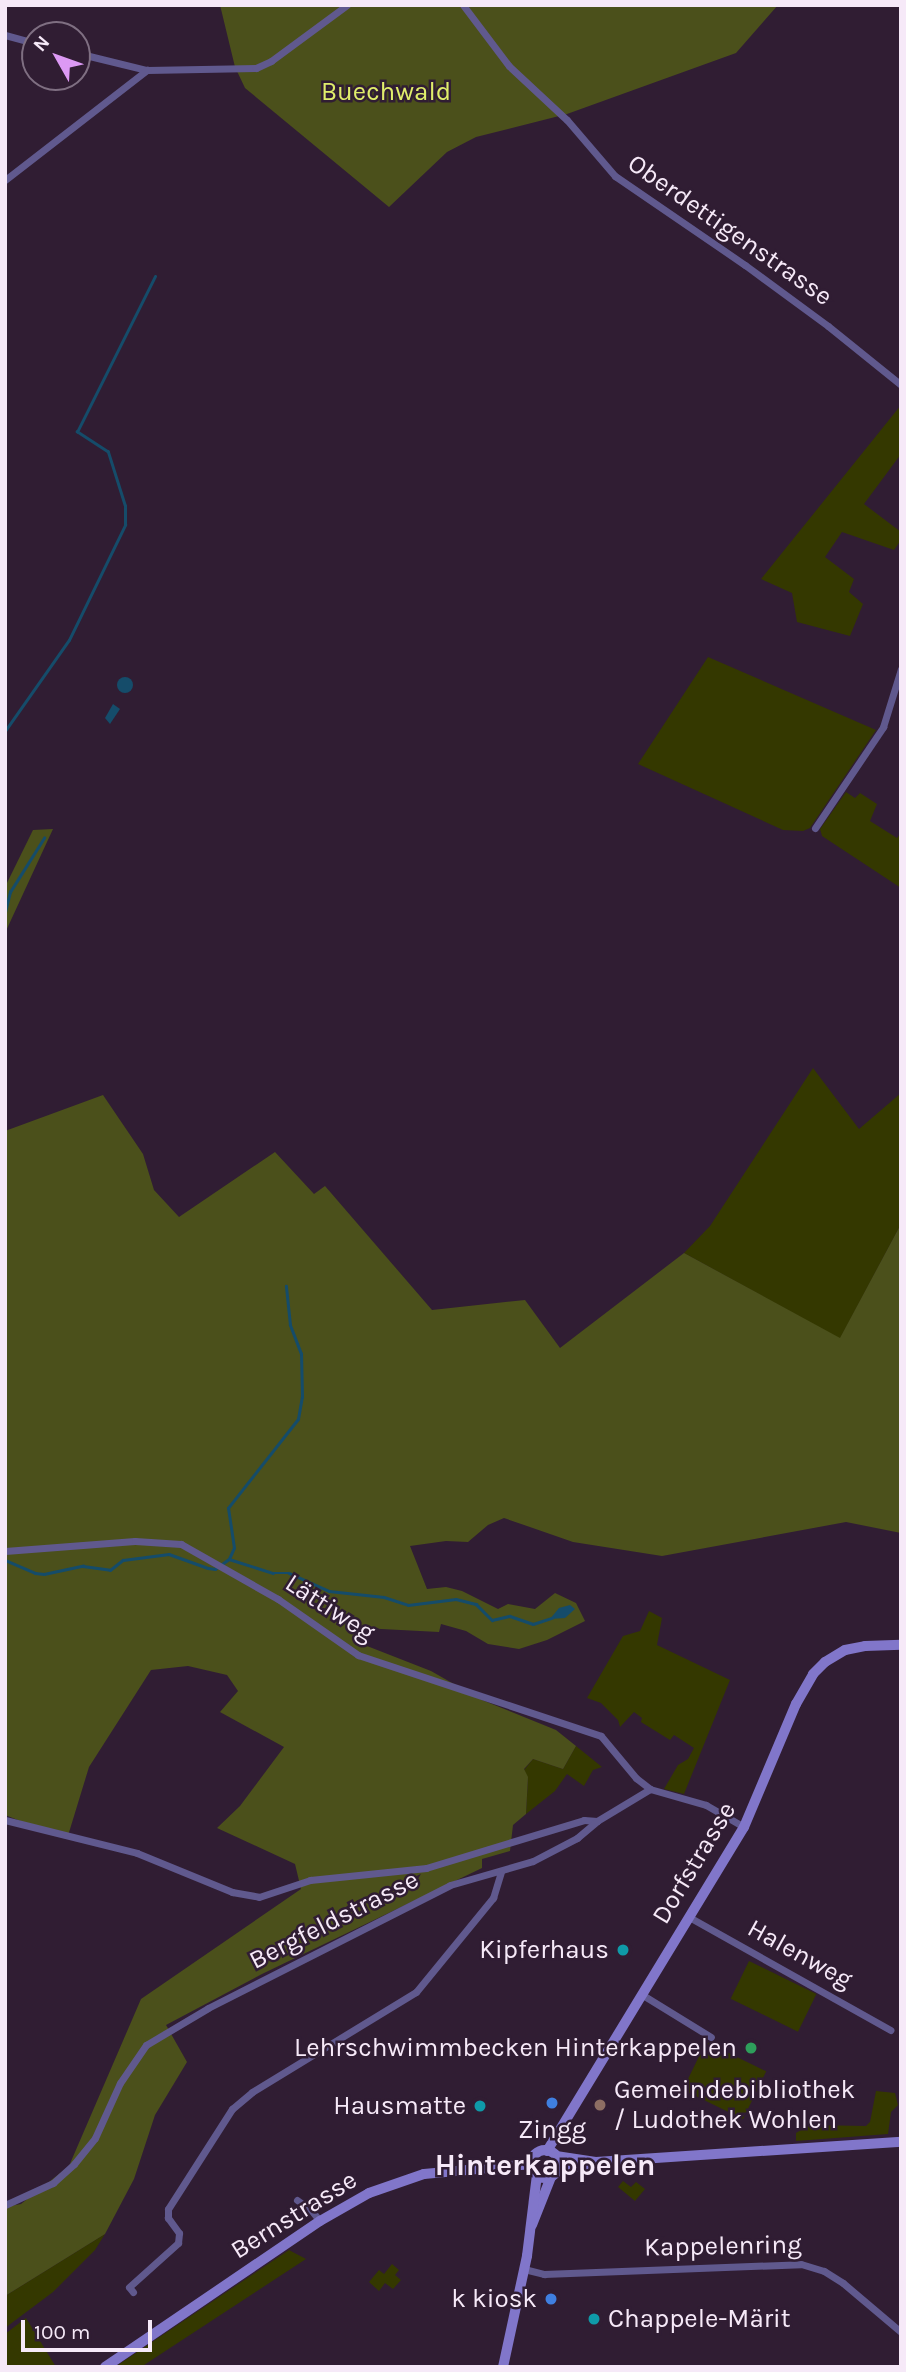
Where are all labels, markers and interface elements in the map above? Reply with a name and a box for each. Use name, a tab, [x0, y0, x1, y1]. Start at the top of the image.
north arrow	[21, 21, 91, 91]
text: N	[29, 31, 54, 56]
park label: Buechwald	[321, 76, 451, 108]
street label: Oberdettigenstrasse	[622, 148, 838, 312]
street label: Lättiweg	[279, 1568, 381, 1648]
street label: Dorfstrasse	[645, 1796, 743, 1930]
street label: Bergfeldstrasse	[244, 1864, 424, 1976]
street label: Halenweg	[742, 1913, 858, 1995]
place label: Kipferhaus	[479, 1934, 609, 1966]
marker: Kipferhaus	[615, 1942, 631, 1958]
place label: Lehrschwimmbecken Hinterkappelen	[294, 2032, 737, 2064]
marker: Lehrschwimmbecken Hinterkappelen	[743, 2040, 759, 2056]
place label: Gemeindebibliothek / Ludothek Wohlen	[614, 2074, 855, 2136]
place label: Hausmatte	[333, 2090, 466, 2122]
marker: Zingg	[544, 2095, 560, 2111]
marker: Gemeindebibliothek / Ludothek Wohlen	[592, 2097, 608, 2113]
marker: Hausmatte	[472, 2098, 488, 2114]
place label: Zingg	[518, 2114, 586, 2146]
district label: Hinterkappelen	[435, 2147, 655, 2183]
street label: Bernstrasse	[225, 2164, 363, 2266]
street label: Kappelenring	[644, 2229, 802, 2263]
place label: k kiosk	[451, 2283, 537, 2315]
marker: k kiosk	[543, 2291, 559, 2307]
place label: Chappele-Märit	[608, 2303, 791, 2335]
scale bar	[24, 2306, 156, 2350]
marker: Chappele-Märit	[586, 2311, 602, 2327]
text: 100 m	[34, 2320, 91, 2344]

